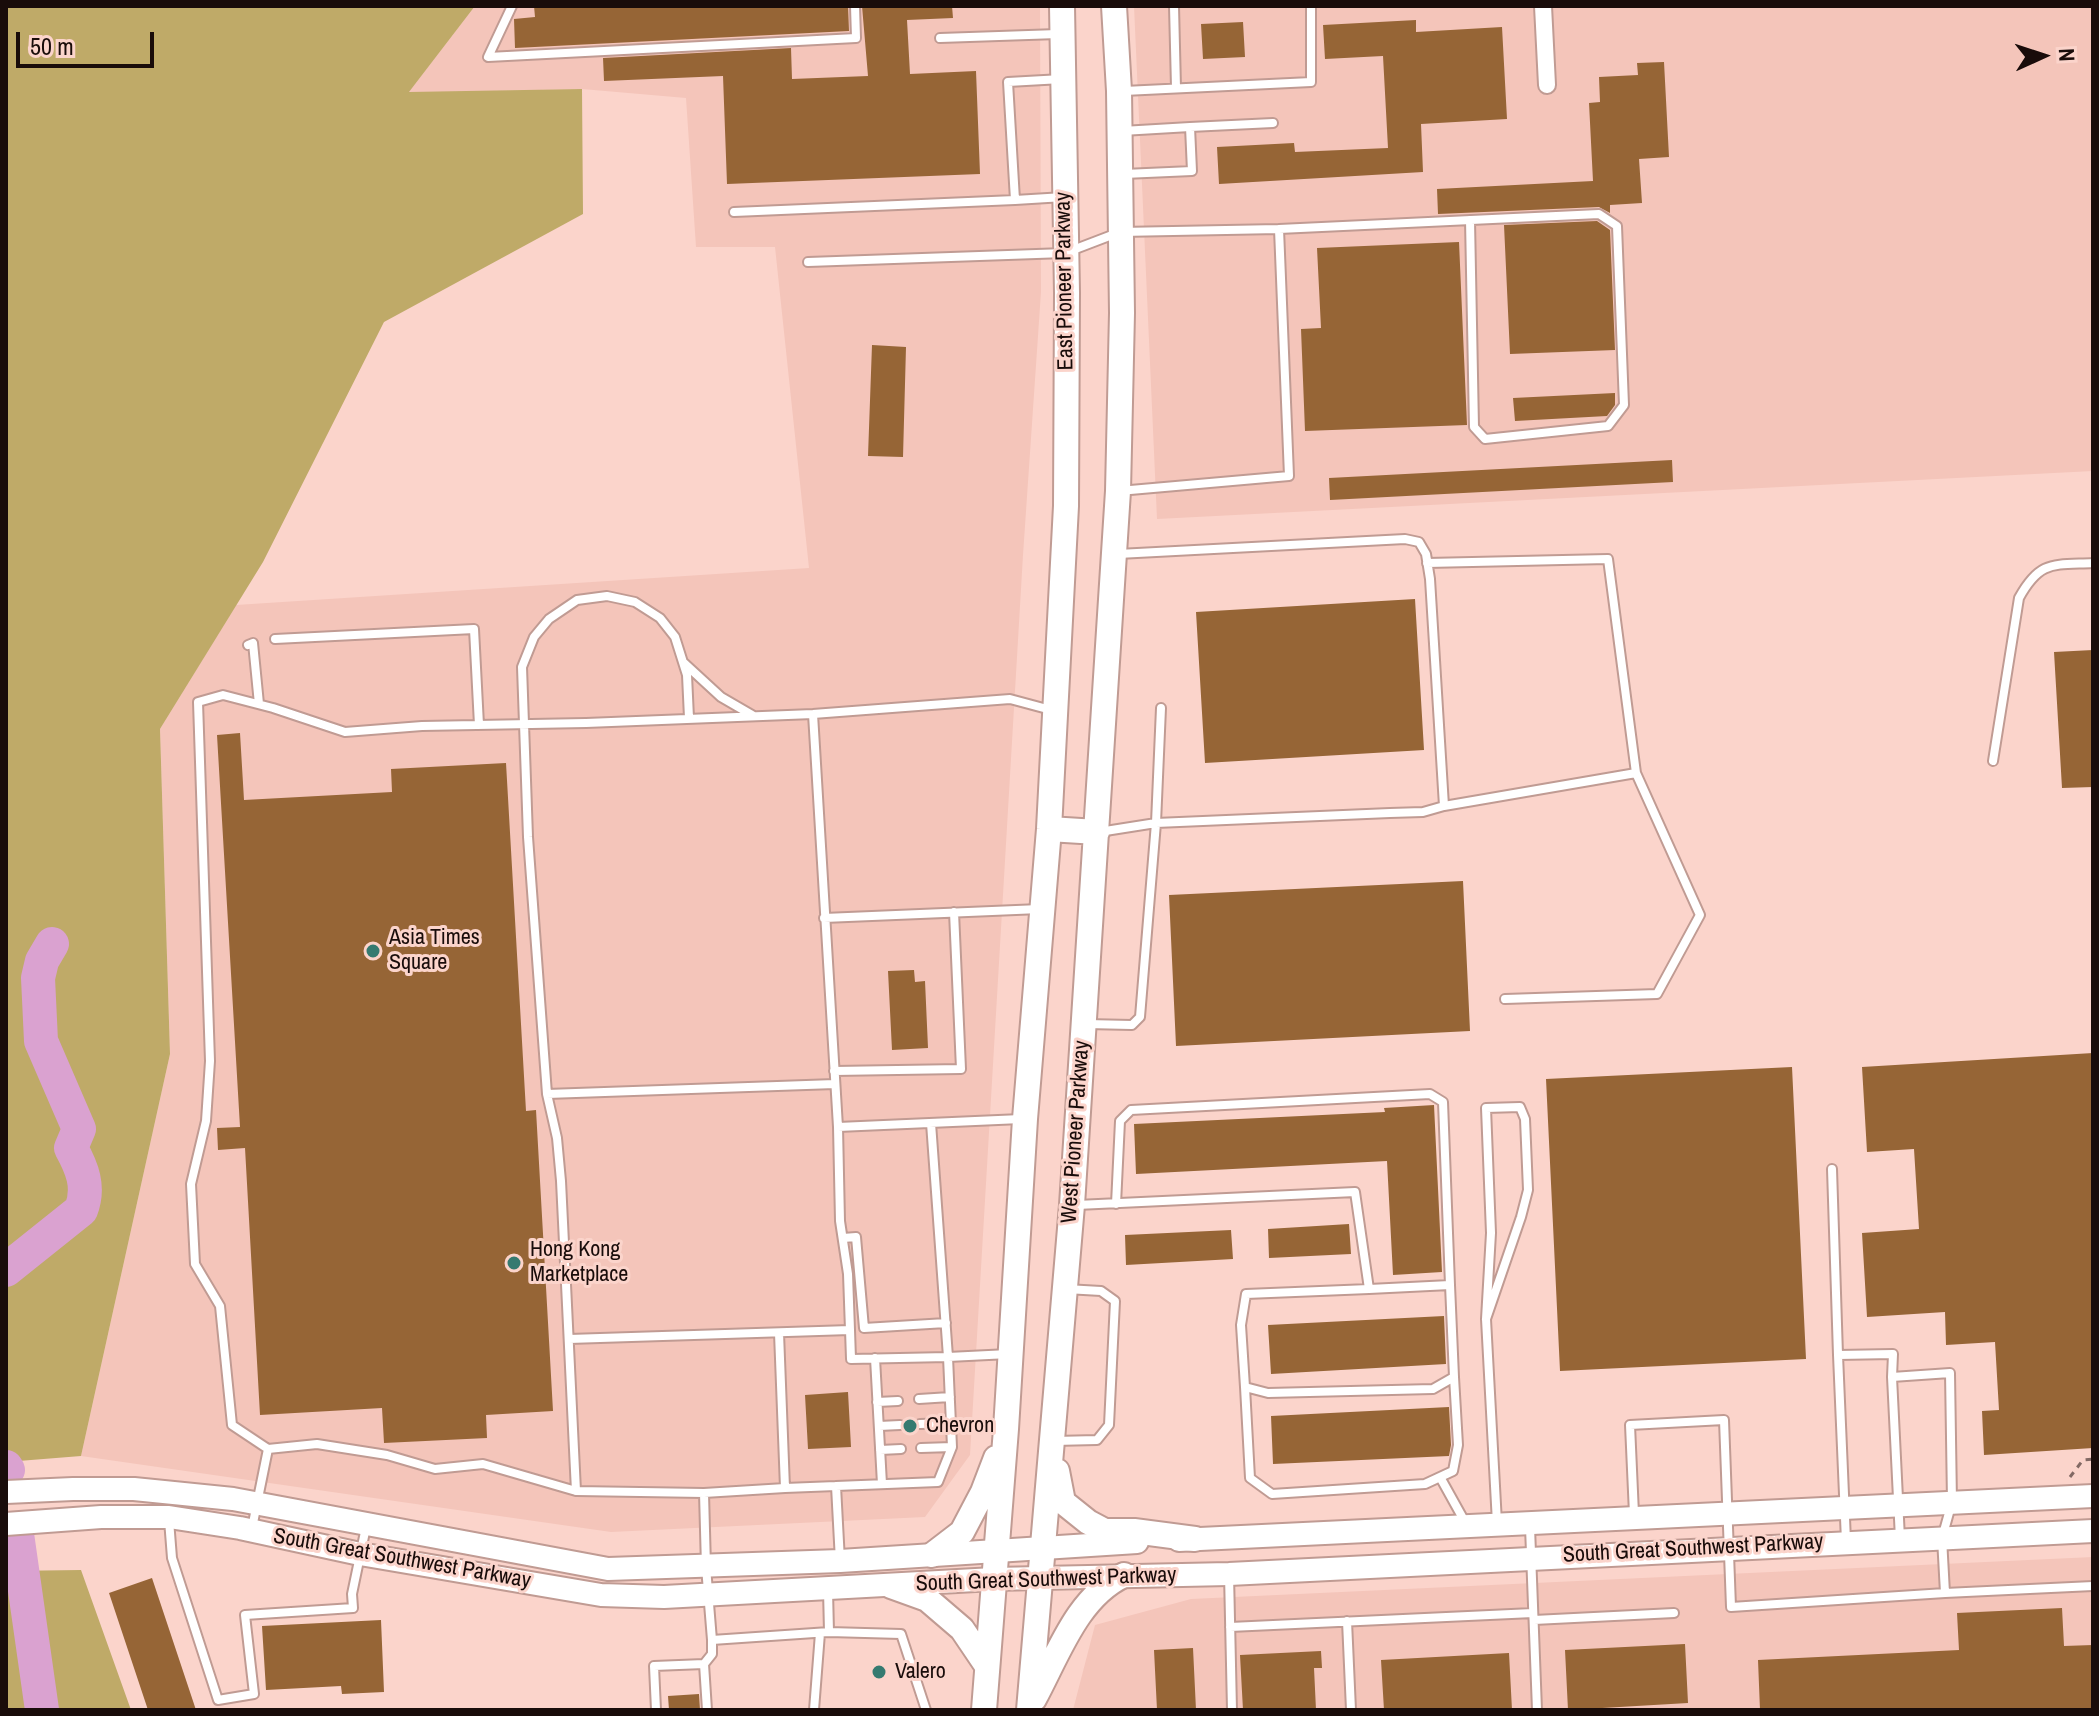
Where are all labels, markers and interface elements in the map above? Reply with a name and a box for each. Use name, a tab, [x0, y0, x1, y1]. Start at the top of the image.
scale bar	[20, 16, 158, 66]
north arrow	[2003, 16, 2083, 96]
text: 50 m	[30, 30, 74, 62]
text: N	[2052, 47, 2082, 62]
street label: East Pioneer Parkway	[1050, 192, 1080, 370]
place label: Asia Times Square	[389, 925, 480, 976]
marker: Asia Times Square	[364, 942, 382, 960]
street label: West Pioneer Parkway	[1056, 1040, 1096, 1224]
place label: Hong Kong Marketplace	[530, 1237, 628, 1288]
marker: Hong Kong Marketplace	[505, 1254, 523, 1272]
place label: Chevron	[926, 1413, 994, 1439]
marker: Chevron	[901, 1417, 919, 1435]
street label: South Great Southwest Parkway	[271, 1523, 533, 1595]
street label: South Great Southwest Parkway	[1562, 1529, 1824, 1569]
street label: South Great Southwest Parkway	[915, 1562, 1177, 1598]
place label: Valero	[895, 1659, 946, 1685]
marker: Valero	[870, 1663, 888, 1681]

